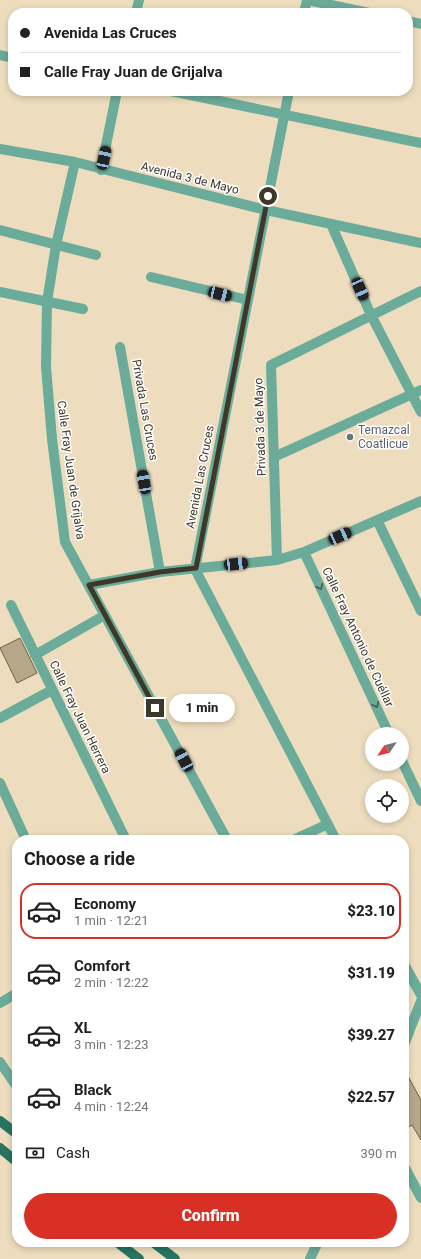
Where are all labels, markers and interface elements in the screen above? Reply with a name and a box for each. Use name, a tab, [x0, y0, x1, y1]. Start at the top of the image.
text: Avenida Las Cruces	[44, 24, 177, 42]
text: Calle Fray Juan de Grijalva	[44, 63, 222, 81]
car	[96, 145, 112, 171]
street label: Avenida 3 de Mayo	[139, 159, 241, 197]
route start	[259, 187, 277, 205]
car	[350, 276, 370, 302]
car	[207, 285, 233, 303]
street label: Privada Las Cruces	[129, 358, 161, 462]
street label: Privada 3 de Mayo	[251, 378, 269, 476]
street label: Calle Fray Juan de Grijalva	[54, 400, 88, 540]
place label: Temazcal Coatlicue	[358, 423, 410, 451]
street label: Avenida Las Cruces	[183, 424, 217, 530]
marker: Temazcal Coatlicue	[345, 432, 355, 442]
car	[136, 469, 152, 495]
car	[327, 526, 353, 546]
car	[223, 557, 249, 571]
street label: Calle Fray Antonio de Cuéllar	[319, 565, 397, 709]
one-way arrow	[315, 583, 323, 591]
street label: Calle Fray Juan Herrera	[47, 658, 113, 776]
callout: 1 min	[169, 694, 235, 722]
route end	[146, 699, 164, 717]
text: 1 min	[186, 700, 218, 715]
one-way arrow	[371, 701, 379, 708]
north arrow	[365, 727, 409, 771]
map controls	[365, 727, 409, 823]
car	[173, 747, 195, 773]
button: locate	[365, 779, 409, 823]
text: Choose a ride	[24, 848, 135, 869]
icon: car	[26, 893, 62, 929]
text: Economy	[74, 895, 136, 913]
text: $23.10	[347, 902, 395, 920]
text: 1 min · 12:21	[74, 913, 149, 928]
icon: car	[26, 955, 62, 991]
text: Comfort	[74, 957, 130, 975]
text: $31.19	[347, 964, 395, 982]
text: 2 min · 12:22	[74, 975, 149, 990]
icon: car	[26, 1017, 62, 1053]
text: XL	[74, 1019, 92, 1037]
text: $39.27	[347, 1026, 395, 1044]
text: 3 min · 12:23	[74, 1037, 149, 1052]
icon: car	[26, 1079, 62, 1115]
text: Black	[74, 1081, 111, 1099]
text: $22.57	[347, 1088, 395, 1106]
text: 4 min · 12:24	[74, 1099, 149, 1114]
icon: cash	[24, 1142, 46, 1164]
text: Cash	[56, 1144, 90, 1162]
text: 390 m	[360, 1146, 397, 1161]
button: Confirm	[24, 1193, 397, 1239]

